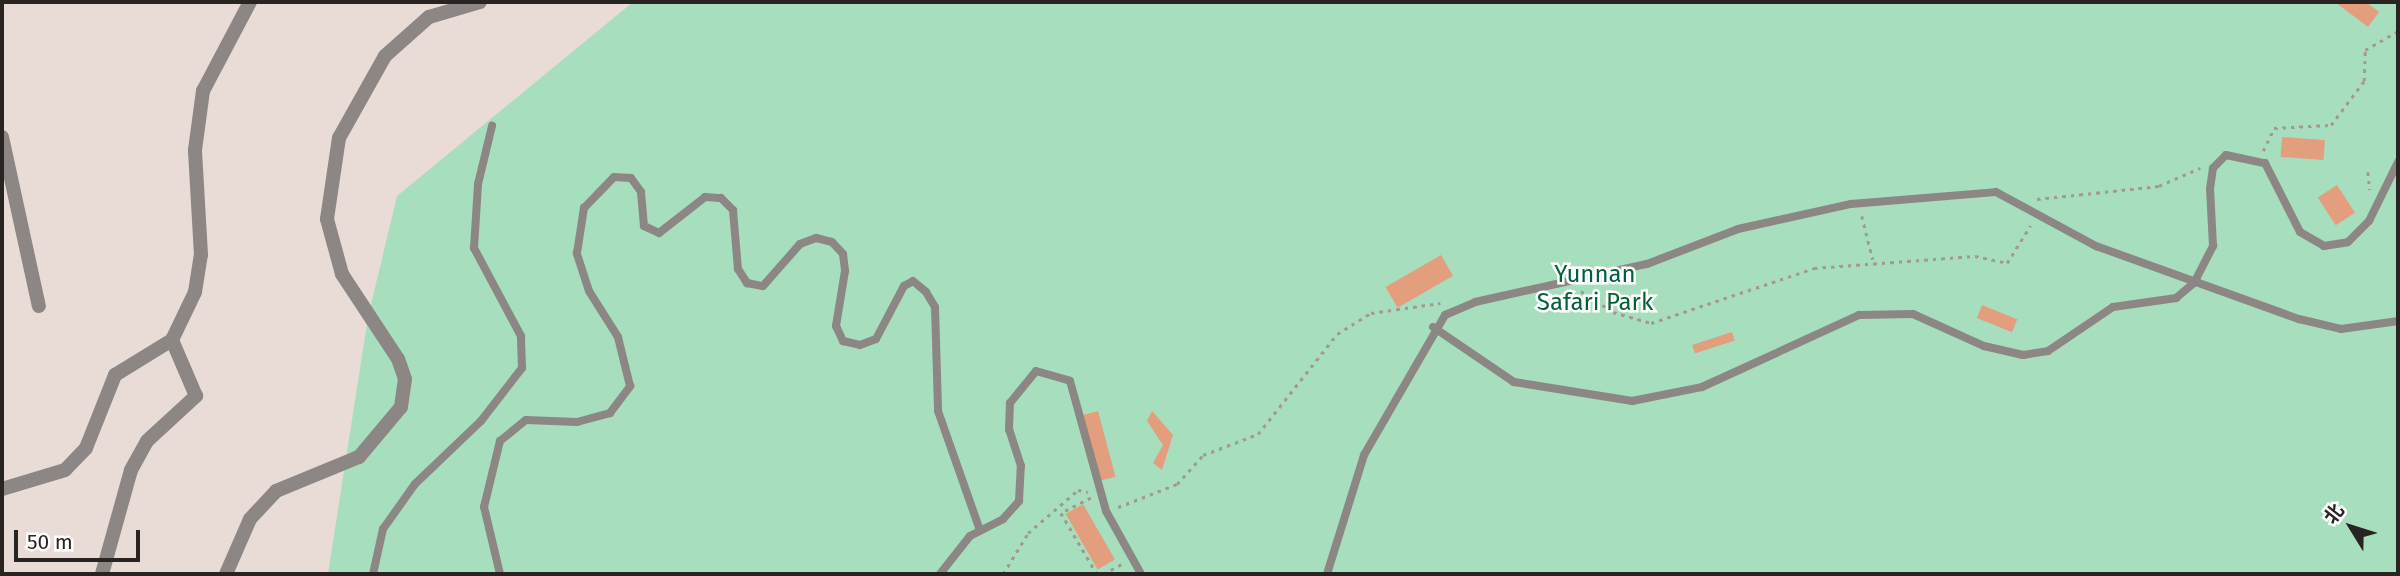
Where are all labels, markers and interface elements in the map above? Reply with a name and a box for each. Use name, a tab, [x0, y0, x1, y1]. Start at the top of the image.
park label: Yunnan Safari Park	[1537, 261, 1653, 317]
north arrow	[2316, 492, 2386, 562]
text: 北	[2319, 499, 2349, 528]
scale bar	[18, 516, 144, 560]
text: 50 m	[27, 529, 73, 555]

